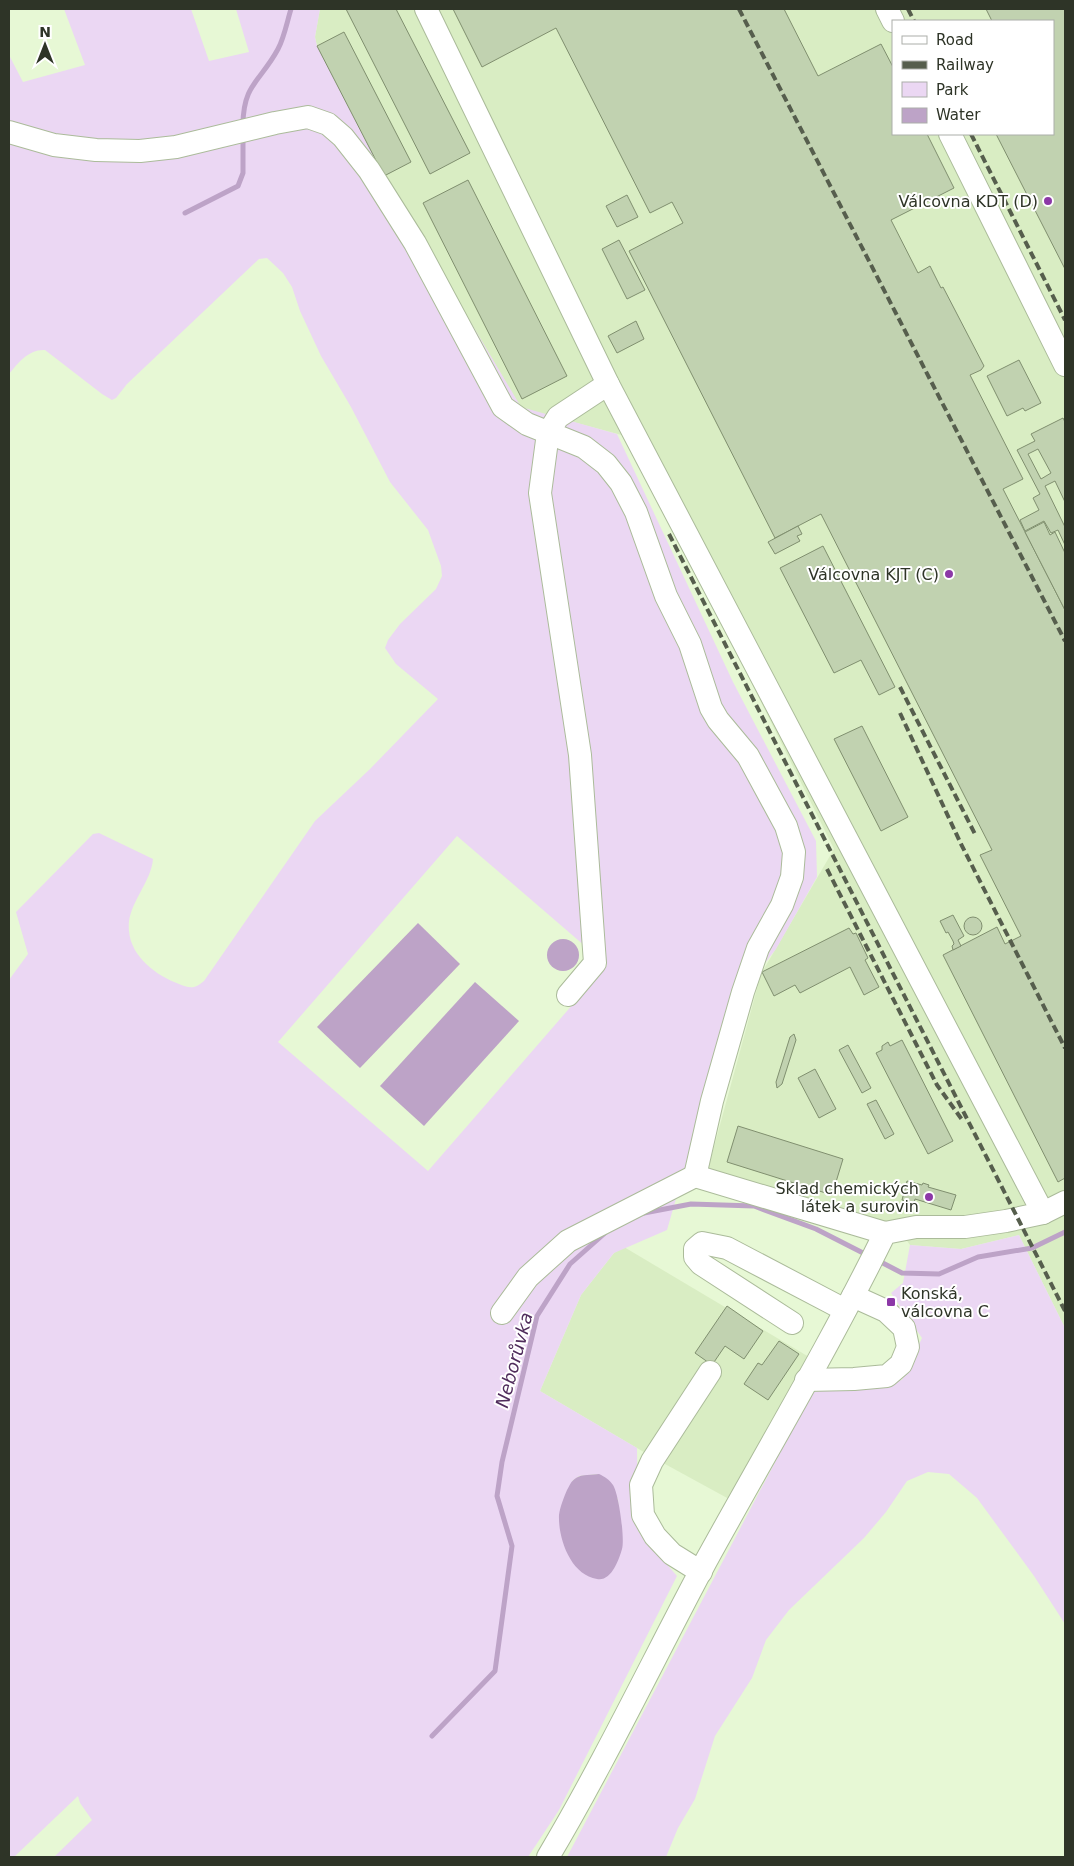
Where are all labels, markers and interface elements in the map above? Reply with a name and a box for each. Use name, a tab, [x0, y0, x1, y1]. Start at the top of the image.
north arrow	[20, 20, 70, 70]
legend	[892, 20, 1054, 135]
text: N	[39, 24, 51, 40]
text: Road	[936, 31, 974, 49]
text: Railway	[936, 56, 994, 74]
text: Park	[936, 81, 969, 99]
text: Water	[936, 106, 981, 124]
place label: Válcovna KDT (D)	[898, 192, 1038, 211]
marker: Válcovna KDT (D)	[1042, 195, 1054, 207]
place label: Válcovna KJT (C)	[808, 565, 939, 584]
marker: Válcovna KJT (C)	[943, 568, 955, 580]
place label: Sklad chemických látek a surovin	[775, 1179, 919, 1216]
marker: Sklad chemických látek a surovin	[923, 1191, 935, 1203]
place label: Konská, válcovna C	[901, 1284, 989, 1321]
marker: Konská, válcovna C	[885, 1296, 897, 1308]
water label: Neborůvka	[491, 1310, 537, 1410]

